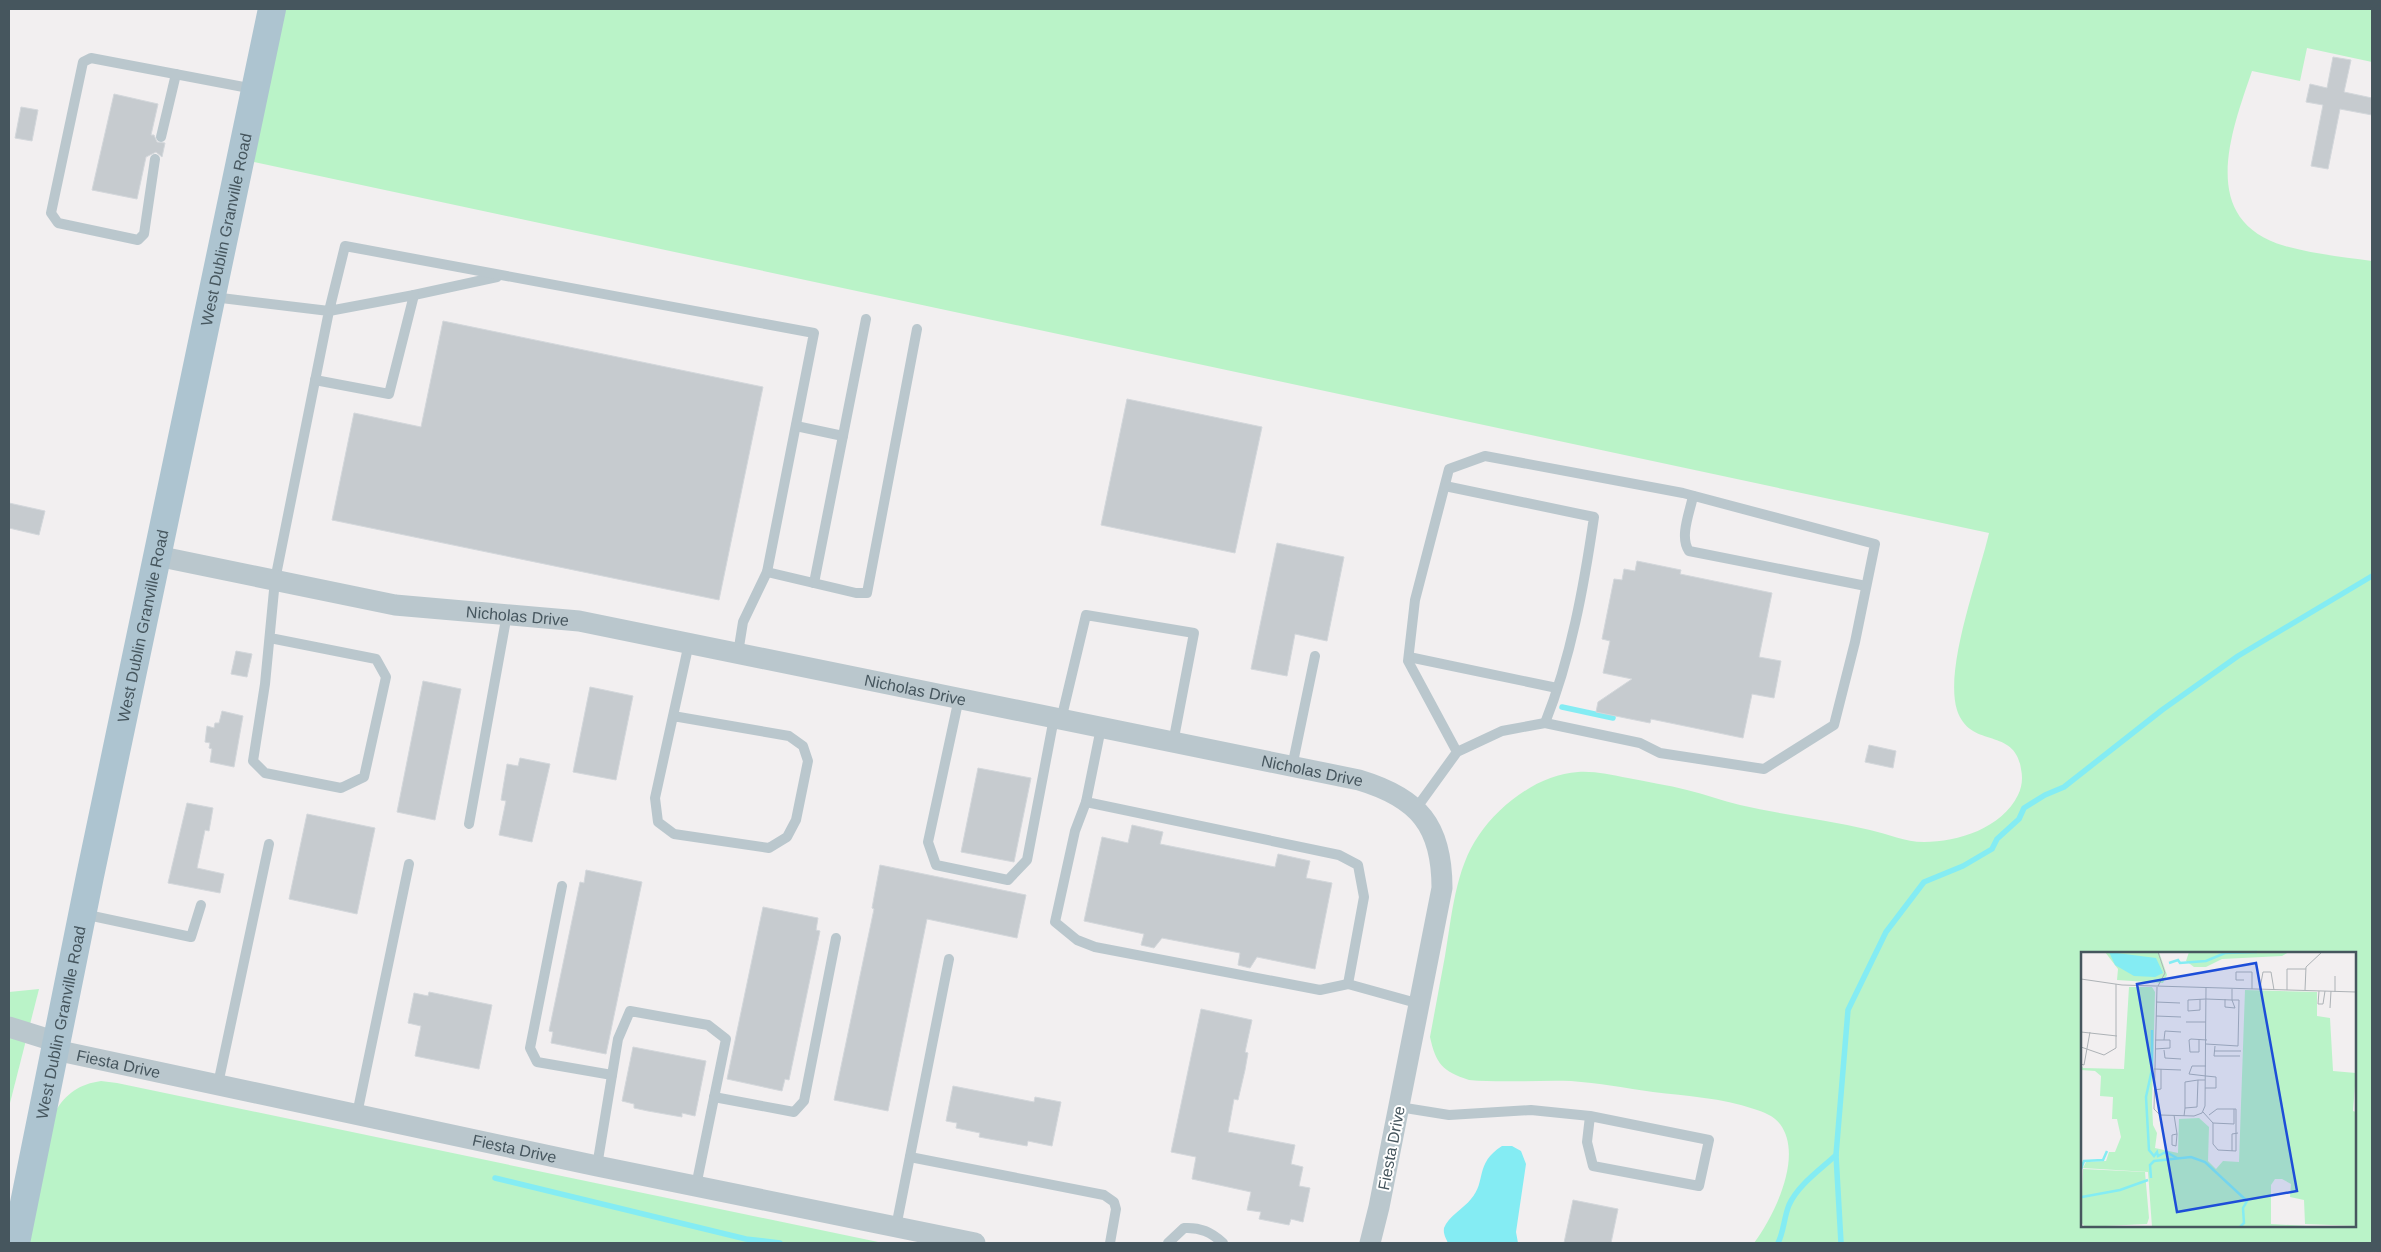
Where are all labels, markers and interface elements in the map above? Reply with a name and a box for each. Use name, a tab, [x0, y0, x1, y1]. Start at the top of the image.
street label: West Dublin Granville Road	[198, 132, 255, 327]
street label: West Dublin Granville Road	[115, 528, 171, 724]
street label: Nicholas Drive	[465, 603, 570, 629]
street label: Nicholas Drive	[863, 671, 968, 709]
street label: Nicholas Drive	[1260, 752, 1364, 790]
street label: West Dublin Granville Road	[33, 925, 89, 1120]
inset map	[2081, 952, 2356, 1227]
street label: Fiesta Drive	[75, 1047, 162, 1081]
street label: Fiesta Drive	[1375, 1104, 1408, 1192]
street label: Fiesta Drive	[471, 1132, 558, 1166]

